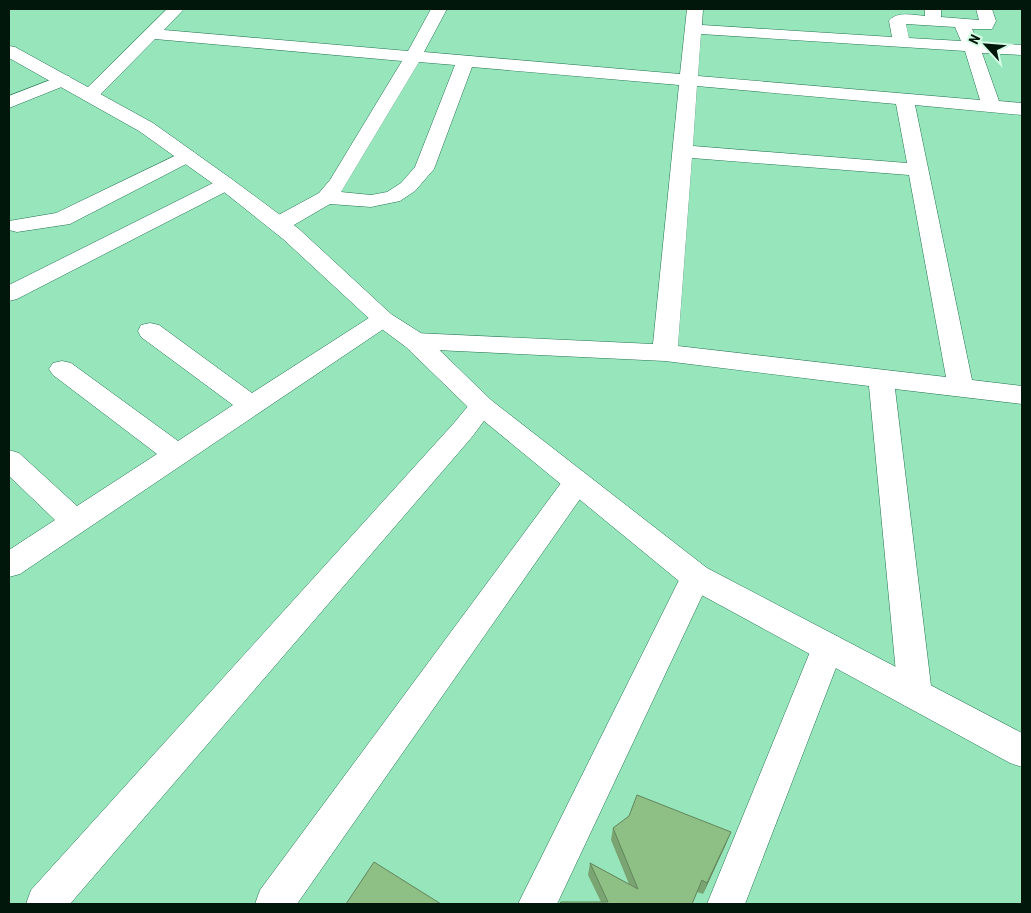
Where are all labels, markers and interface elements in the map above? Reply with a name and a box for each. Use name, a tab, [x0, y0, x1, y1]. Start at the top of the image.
north arrow	[961, 20, 1011, 70]
text: N	[965, 32, 983, 47]

